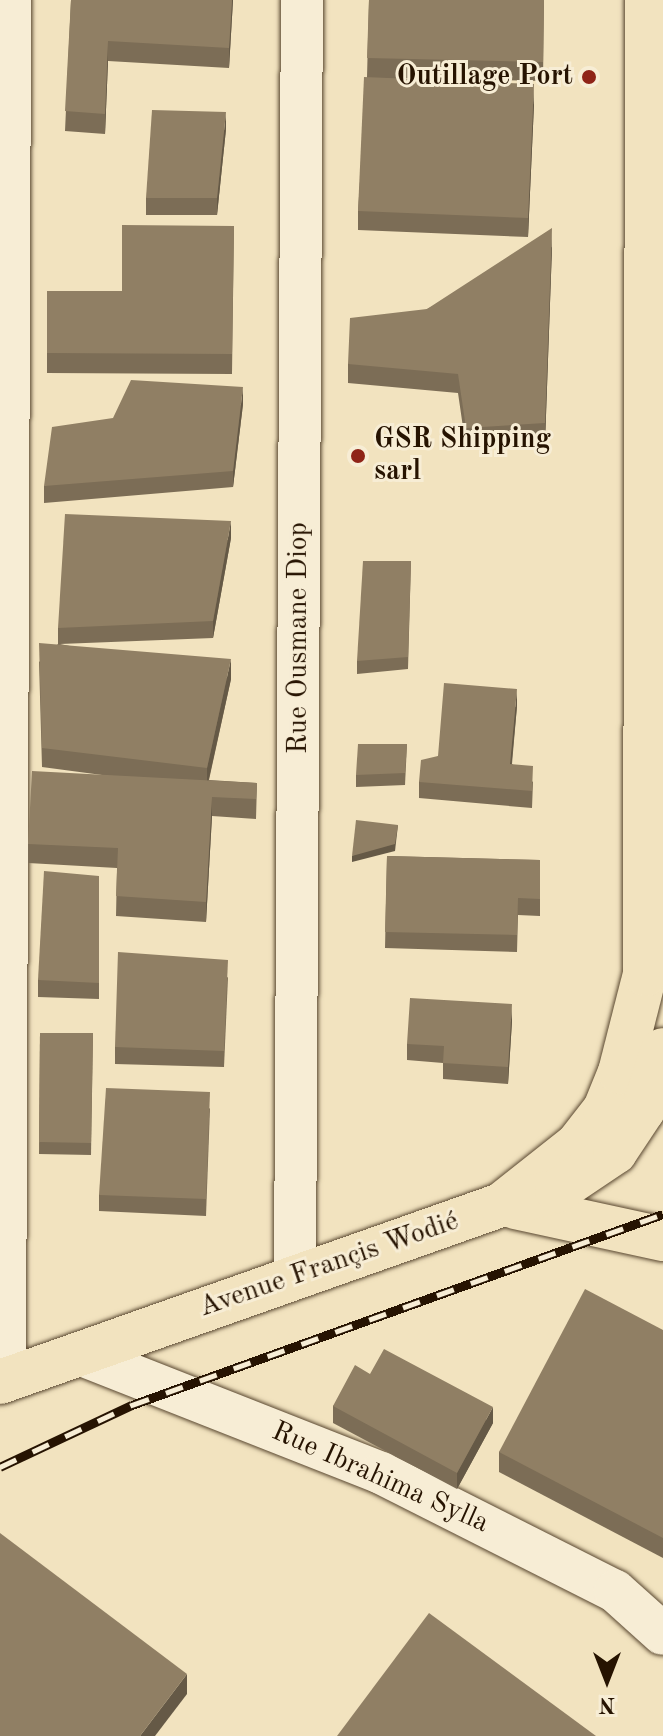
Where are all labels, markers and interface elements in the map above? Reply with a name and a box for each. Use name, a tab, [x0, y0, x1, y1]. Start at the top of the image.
place label: Outillage Port	[396, 60, 573, 94]
marker: Outillage Port	[580, 68, 598, 86]
place label: GSR Shipping sarl	[374, 423, 551, 489]
marker: GSR Shipping sarl	[349, 447, 367, 465]
street label: Rue Ousmane Diop	[282, 522, 316, 754]
street label: Avenue Françis Wodié	[195, 1205, 463, 1325]
street label: Rue Ibrahima Sylla	[266, 1415, 494, 1541]
north arrow	[567, 1640, 647, 1720]
text: N	[599, 1693, 615, 1715]

